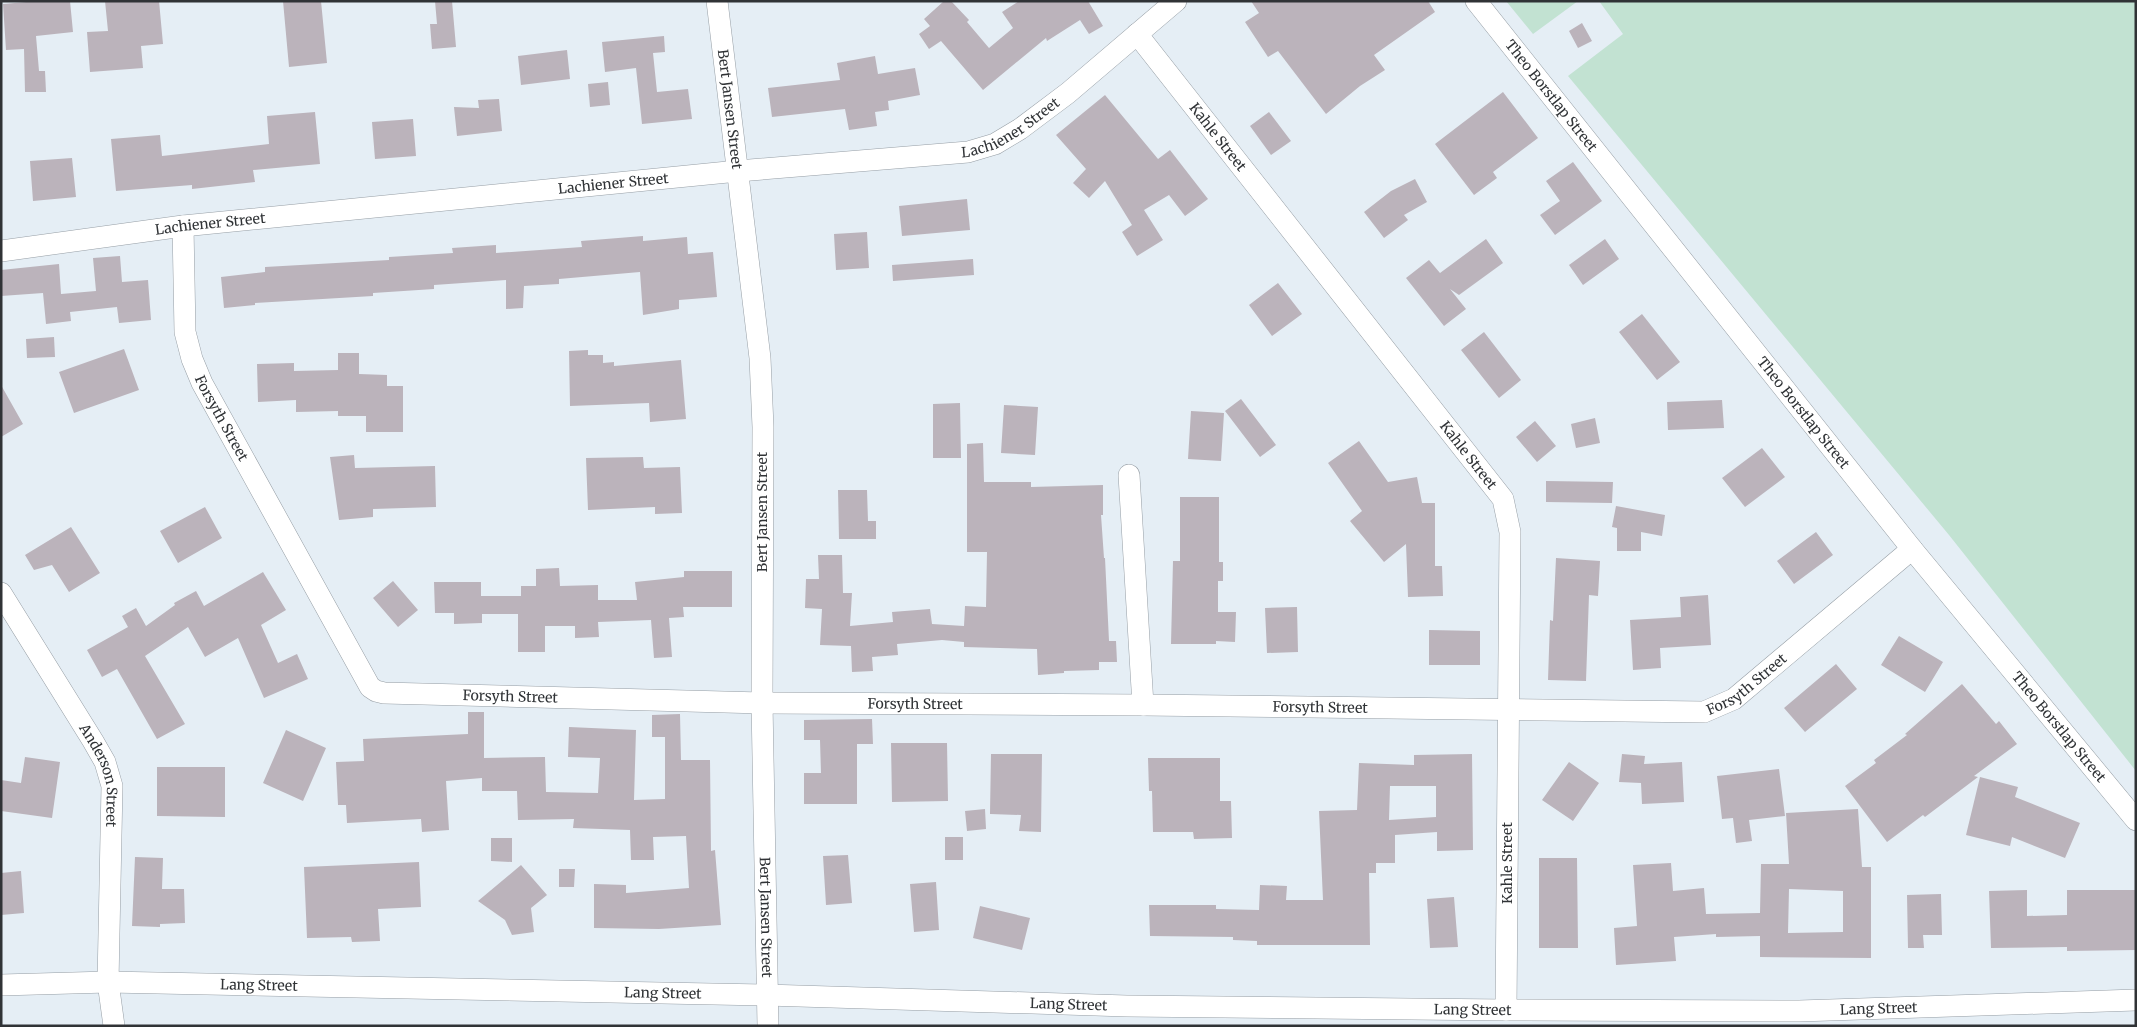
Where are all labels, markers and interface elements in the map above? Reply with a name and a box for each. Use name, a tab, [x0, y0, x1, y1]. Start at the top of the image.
street label: Theo Borstlap Street	[1501, 36, 1602, 156]
street label: Bert Jansen Street	[714, 48, 746, 171]
street label: Lachiener Street	[961, 93, 1063, 162]
street label: Kahle Street	[1186, 99, 1251, 175]
street label: Lachiener Street	[557, 169, 670, 198]
street label: Lachiener Street	[154, 209, 267, 239]
street label: Theo Borstlap Street	[1753, 353, 1854, 473]
street label: Forsyth Street	[191, 373, 253, 465]
street label: Kahle Street	[1436, 417, 1501, 493]
street label: Bert Jansen Street	[753, 451, 771, 572]
street label: Forsyth Street	[1704, 649, 1791, 719]
street label: Theo Borstlap Street	[2008, 668, 2110, 786]
street label: Forsyth Street	[462, 686, 559, 707]
street label: Forsyth Street	[867, 695, 963, 713]
street label: Forsyth Street	[1272, 698, 1368, 717]
street label: Anderson Street	[75, 719, 121, 828]
street label: Kahle Street	[1498, 822, 1516, 904]
street label: Bert Jansen Street	[756, 857, 776, 978]
street label: Lang Street	[220, 975, 298, 995]
street label: Lang Street	[624, 983, 702, 1003]
street label: Lang Street	[1030, 994, 1108, 1014]
street label: Lang Street	[1840, 998, 1918, 1019]
street label: Lang Street	[1434, 1000, 1512, 1019]

